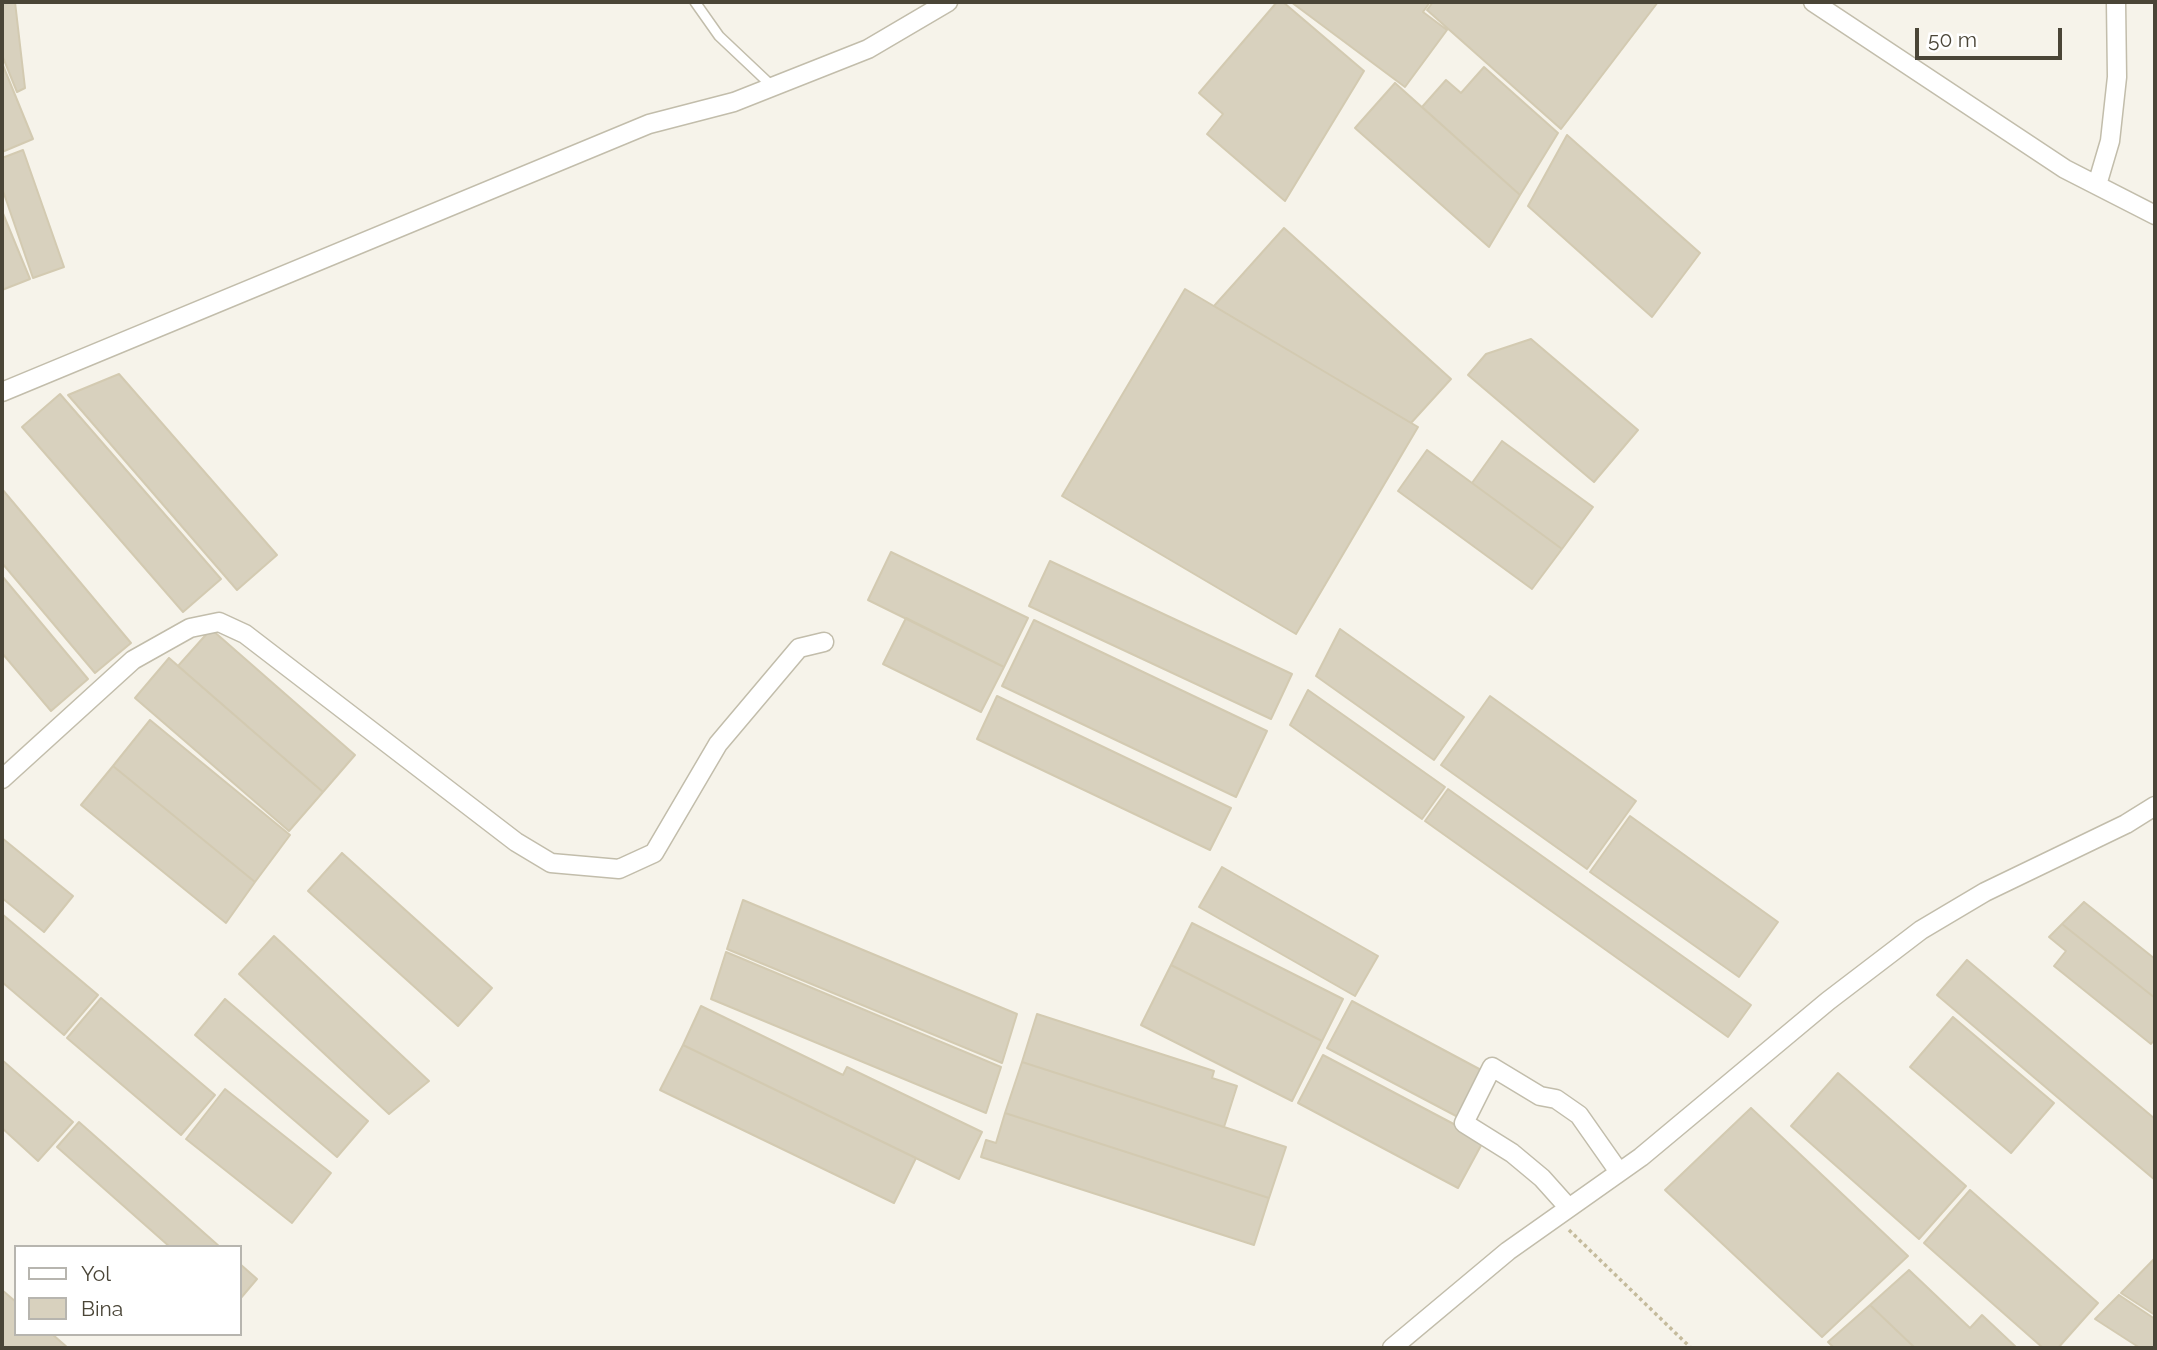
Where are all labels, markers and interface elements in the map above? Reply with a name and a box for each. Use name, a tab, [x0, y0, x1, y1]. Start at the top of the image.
scale bar	[1919, 14, 2066, 58]
text: 50 m	[1928, 27, 1977, 52]
legend	[14, 1245, 242, 1336]
text: Yol	[81, 1261, 111, 1286]
text: Bina	[81, 1296, 123, 1321]

